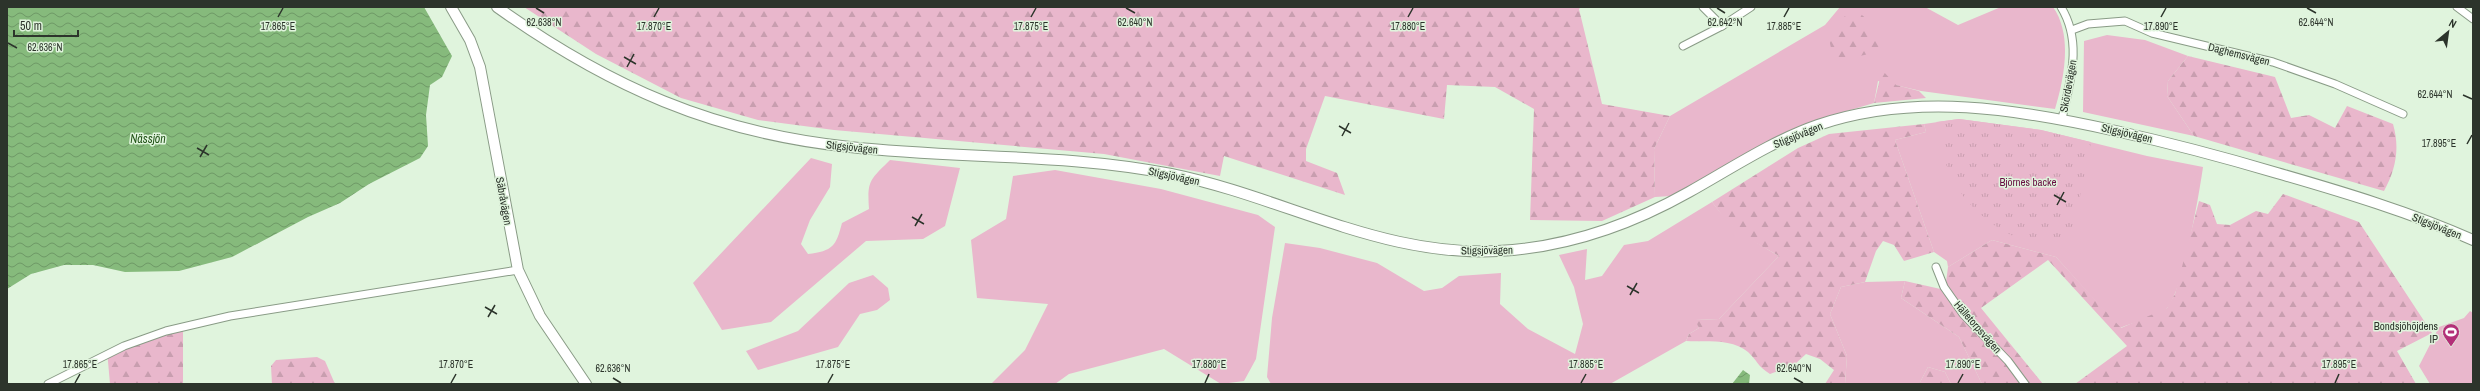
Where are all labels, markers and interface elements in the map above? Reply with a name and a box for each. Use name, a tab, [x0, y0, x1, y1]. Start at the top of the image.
scale bar	[14, 12, 78, 38]
north arrow	[2428, 12, 2468, 52]
text: 62.638°N	[527, 16, 562, 29]
text: 62.640°N	[1118, 16, 1153, 29]
text: 62.642°N	[1708, 16, 1743, 29]
text: 62.644°N	[2299, 16, 2334, 29]
text: N	[2447, 16, 2459, 31]
text: 50 m	[20, 18, 42, 34]
text: 17.865°E	[261, 20, 295, 33]
text: 17.870°E	[637, 20, 671, 33]
text: 17.875°E	[1014, 20, 1048, 33]
text: 17.880°E	[1391, 20, 1425, 33]
text: 17.885°E	[1767, 20, 1801, 33]
text: 17.890°E	[2144, 20, 2178, 33]
street label: Daghemsvägen	[2207, 40, 2271, 68]
text: 62.636°N	[28, 41, 63, 54]
street label: Skördevägen	[2056, 59, 2080, 113]
text: 62.644°N	[2418, 88, 2453, 101]
street label: Stigsjövägen	[1771, 119, 1825, 151]
street label: Stigsjövägen	[2100, 120, 2154, 146]
water label: Nässjön	[130, 131, 166, 147]
street label: Stigsjövägen	[825, 137, 879, 157]
text: 17.895°E	[2422, 137, 2456, 150]
street label: Stigsjövägen	[1147, 164, 1201, 188]
park label: Björnes backe	[1999, 175, 2057, 189]
street label: Säbråvägen	[493, 176, 515, 226]
street label: Stigsjövägen	[2410, 210, 2464, 242]
street label: Stigsjövägen	[1461, 243, 1513, 257]
street label: Hälletorpsvägen	[1951, 298, 2005, 356]
place label: Bondsjöhöjdens IP	[2374, 319, 2438, 346]
sports icon: Bondsjöhöjdens IP	[2441, 322, 2461, 347]
text: 17.865°E	[63, 358, 97, 371]
text: 17.870°E	[439, 358, 473, 371]
text: 17.875°E	[816, 358, 850, 371]
text: 17.880°E	[1192, 358, 1226, 371]
text: 17.885°E	[1569, 358, 1603, 371]
text: 17.890°E	[1946, 358, 1980, 371]
text: 17.895°E	[2322, 358, 2356, 371]
text: 62.636°N	[596, 362, 631, 375]
text: 62.640°N	[1777, 362, 1812, 375]

